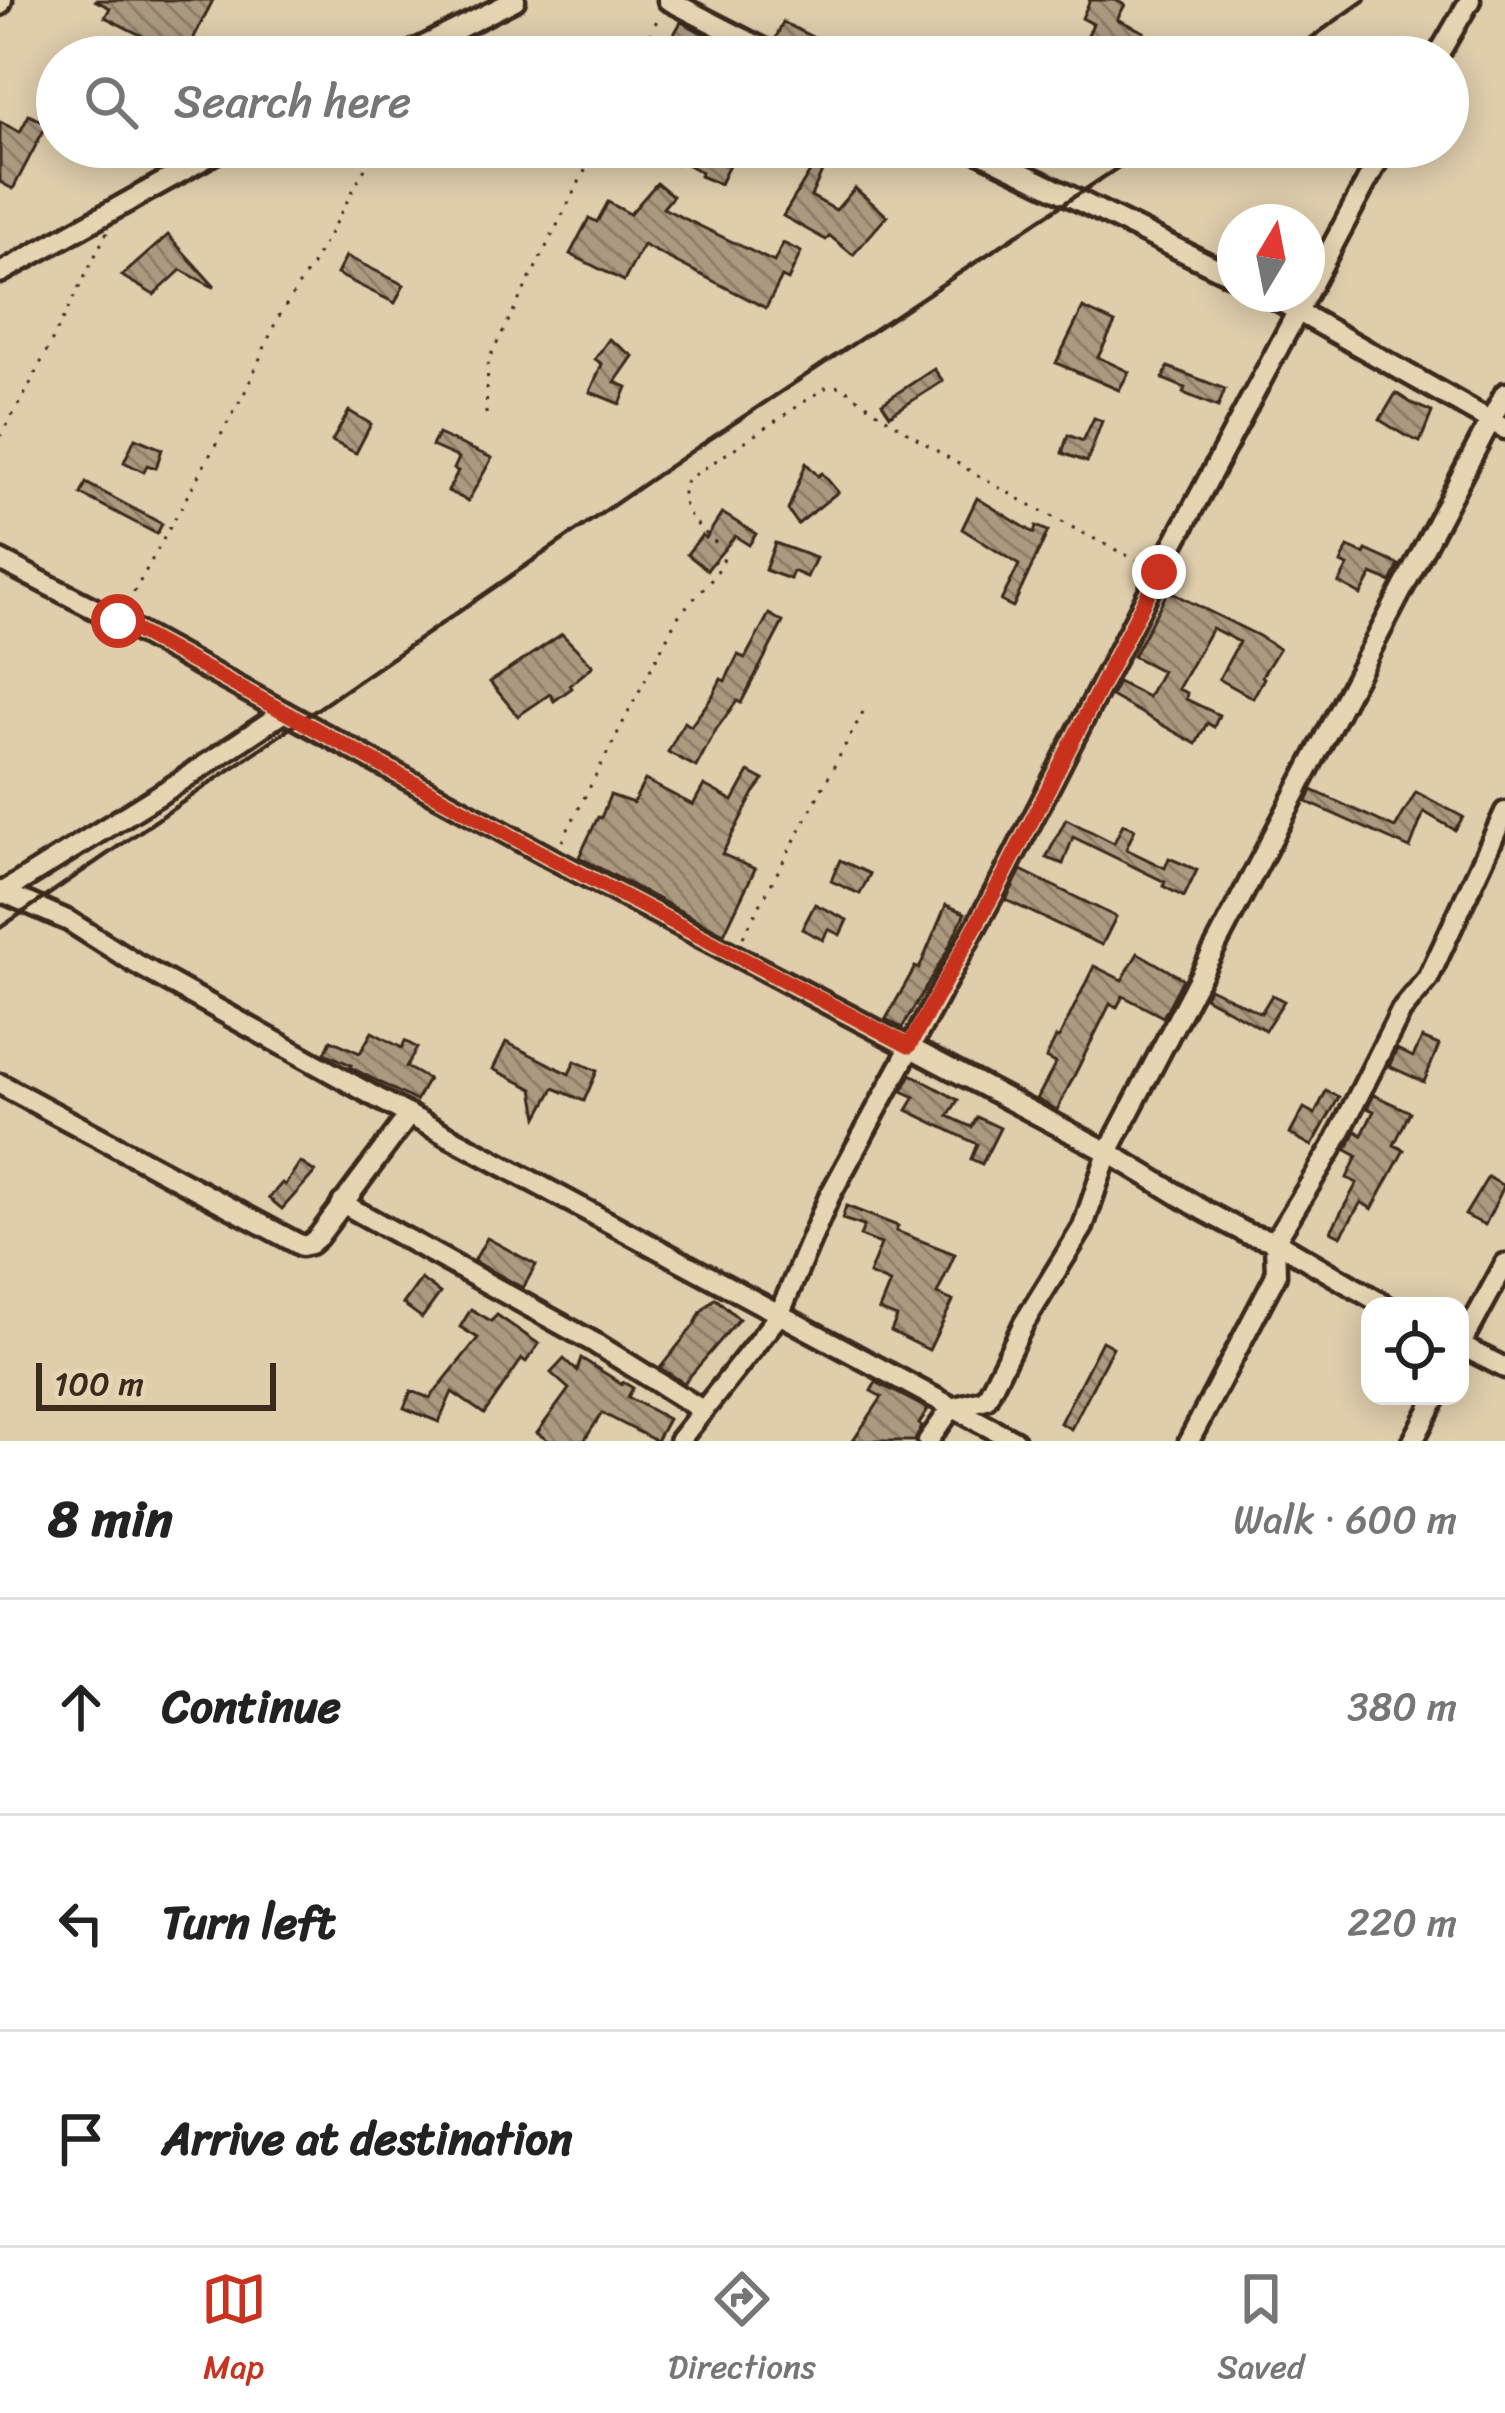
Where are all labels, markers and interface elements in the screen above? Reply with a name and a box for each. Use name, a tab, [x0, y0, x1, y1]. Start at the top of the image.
search box	[36, 36, 1469, 168]
text: Search here	[174, 62, 411, 142]
icon: search	[78, 69, 144, 135]
north arrow	[1217, 204, 1325, 312]
route end	[1132, 545, 1186, 599]
route start	[91, 594, 145, 648]
map controls	[1361, 1297, 1469, 1405]
button: locate	[1361, 1297, 1469, 1405]
text: 100 m	[54, 1355, 144, 1413]
scale bar	[36, 1357, 276, 1410]
text: 8 min	[48, 1474, 173, 1564]
text: Walk · 600 m	[1233, 1485, 1457, 1554]
text: Continue	[162, 1667, 341, 1747]
text: 380 m	[1347, 1672, 1457, 1741]
icon: ahead	[48, 1674, 114, 1740]
text: Turn left	[162, 1883, 335, 1963]
text: 220 m	[1347, 1888, 1457, 1957]
icon: left	[48, 1890, 114, 1956]
text: Arrive at destination	[162, 2099, 572, 2179]
icon: arrive	[48, 2106, 114, 2172]
tab: Map	[201, 2266, 267, 2396]
tab: Directions	[668, 2266, 816, 2396]
tab: Saved	[1217, 2266, 1304, 2396]

